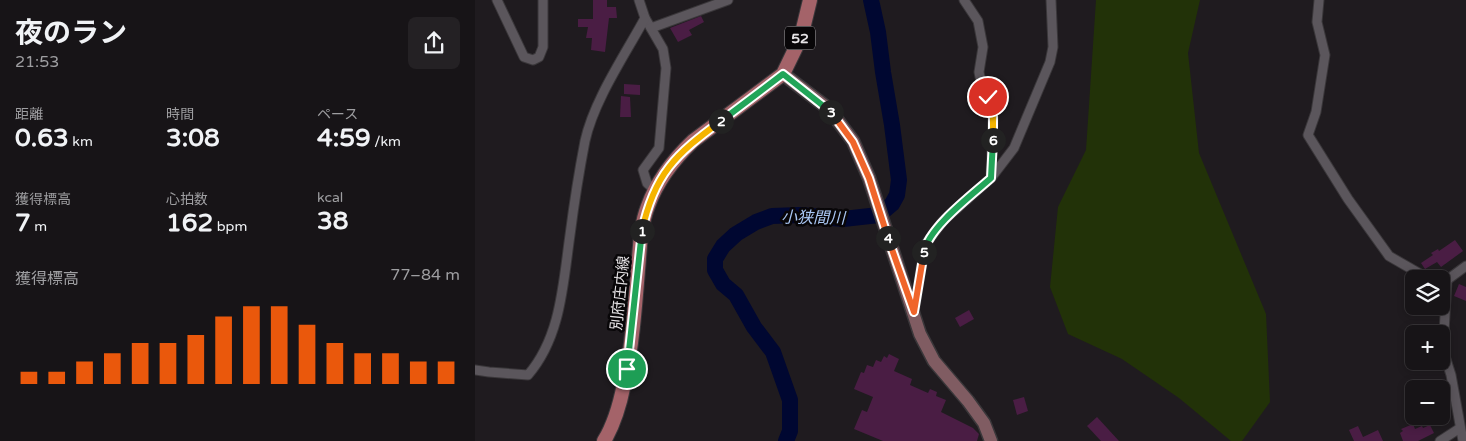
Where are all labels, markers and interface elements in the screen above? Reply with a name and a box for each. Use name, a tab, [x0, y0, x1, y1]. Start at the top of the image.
text: 夜のラン	[15, 16, 127, 50]
button: share	[408, 17, 460, 69]
road number: 52	[785, 26, 815, 49]
text: 21:53	[15, 52, 59, 72]
pin	[967, 76, 1009, 118]
icon: check	[974, 83, 1002, 111]
pin: 3	[819, 100, 843, 124]
text: 3	[827, 104, 836, 121]
text: 距離	[15, 106, 43, 123]
text: 時間	[166, 106, 194, 123]
text: ペース	[317, 106, 358, 123]
pin: 2	[709, 108, 733, 134]
text: 2	[717, 113, 726, 130]
text: 0.63	[15, 123, 69, 153]
text: 3:08	[166, 123, 220, 153]
text: 4:59	[317, 123, 371, 153]
pin: 6	[981, 128, 1005, 152]
text: 6	[989, 132, 998, 149]
text: km	[69, 133, 93, 150]
text: /km	[371, 133, 401, 150]
text: kcal	[317, 189, 343, 206]
text: 獲得標高	[15, 191, 71, 208]
text: 心拍数	[166, 191, 208, 208]
text: 38	[317, 206, 348, 236]
water label: 小狭間川	[781, 207, 847, 229]
text: 7	[15, 208, 31, 238]
text: 162	[166, 208, 213, 238]
text: m	[31, 218, 47, 235]
text: bpm	[213, 218, 247, 235]
pin: 1	[629, 218, 655, 244]
text: 1	[638, 223, 647, 240]
pin: 4	[875, 226, 901, 250]
text: 4	[884, 230, 893, 247]
pin: 5	[911, 240, 937, 264]
text: 5	[920, 244, 929, 261]
street label: 別府庄内線	[607, 255, 633, 331]
text: 77–84 m	[390, 265, 460, 285]
text: 獲得標高	[15, 269, 79, 289]
map controls	[1405, 270, 1450, 425]
button: layers	[1405, 270, 1450, 315]
button: +	[1405, 325, 1450, 370]
pin	[606, 348, 648, 390]
icon: arrive	[613, 355, 641, 383]
button: −	[1405, 380, 1450, 425]

